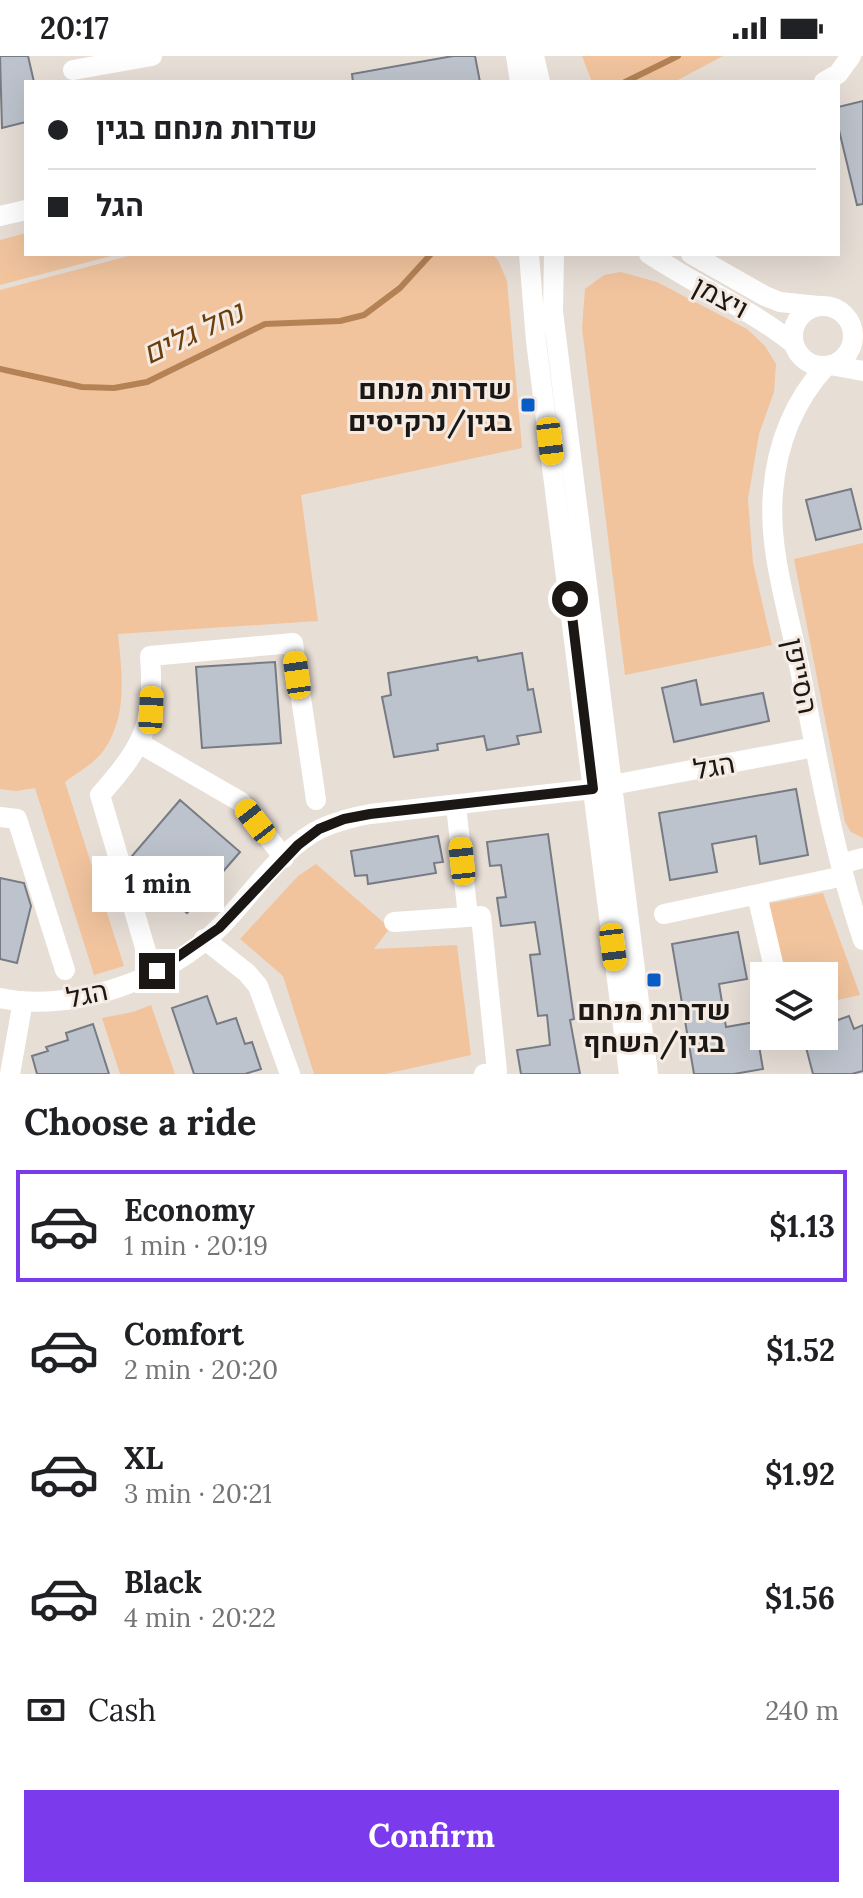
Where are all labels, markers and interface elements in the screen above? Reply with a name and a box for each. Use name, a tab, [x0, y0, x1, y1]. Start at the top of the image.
text: 20:17	[40, 9, 109, 47]
text: שדרות מנחם בגין	[96, 109, 318, 147]
text: הגל	[96, 186, 144, 224]
street label: ויצמן	[687, 268, 755, 326]
water label: נחל גלים	[136, 291, 251, 372]
place label: שדרות מנחם בגין/נרקיסים	[348, 371, 512, 439]
marker: שדרות מנחם בגין/נרקיסים	[519, 396, 537, 414]
car	[535, 416, 565, 466]
route start	[552, 581, 588, 617]
street label: הסייפן	[775, 635, 827, 717]
car	[282, 650, 312, 700]
car	[138, 685, 164, 735]
street label: הגל	[690, 745, 738, 787]
car	[231, 795, 279, 847]
car	[448, 836, 476, 886]
callout: 1 min	[91, 855, 223, 911]
text: 1 min	[125, 867, 191, 900]
car	[598, 922, 628, 972]
route end	[139, 953, 175, 989]
map controls	[750, 962, 838, 1050]
button: layers	[750, 962, 838, 1050]
marker: שדרות מנחם בגין/השחף	[645, 971, 663, 989]
street label: הגל	[63, 972, 111, 1016]
place label: שדרות מנחם בגין/השחף	[577, 992, 731, 1060]
text: Choose a ride	[24, 1099, 256, 1145]
icon: car	[28, 1190, 100, 1262]
text: Economy	[124, 1191, 255, 1229]
text: $1.13	[769, 1207, 835, 1245]
text: 1 min · 20:19	[124, 1229, 268, 1262]
icon: car	[28, 1314, 100, 1386]
text: Comfort	[124, 1315, 244, 1353]
text: $1.52	[766, 1331, 835, 1369]
text: 2 min · 20:20	[124, 1353, 278, 1386]
icon: car	[28, 1438, 100, 1510]
text: XL	[124, 1439, 163, 1477]
text: $1.92	[765, 1455, 835, 1493]
text: 3 min · 20:21	[124, 1477, 272, 1510]
icon: car	[28, 1562, 100, 1634]
text: Black	[124, 1563, 202, 1601]
text: $1.56	[765, 1579, 835, 1617]
text: 4 min · 20:22	[124, 1601, 276, 1634]
icon: cash	[24, 1688, 68, 1732]
text: Cash	[88, 1691, 156, 1729]
text: 240 m	[765, 1694, 839, 1727]
button: Confirm	[24, 1790, 839, 1882]

